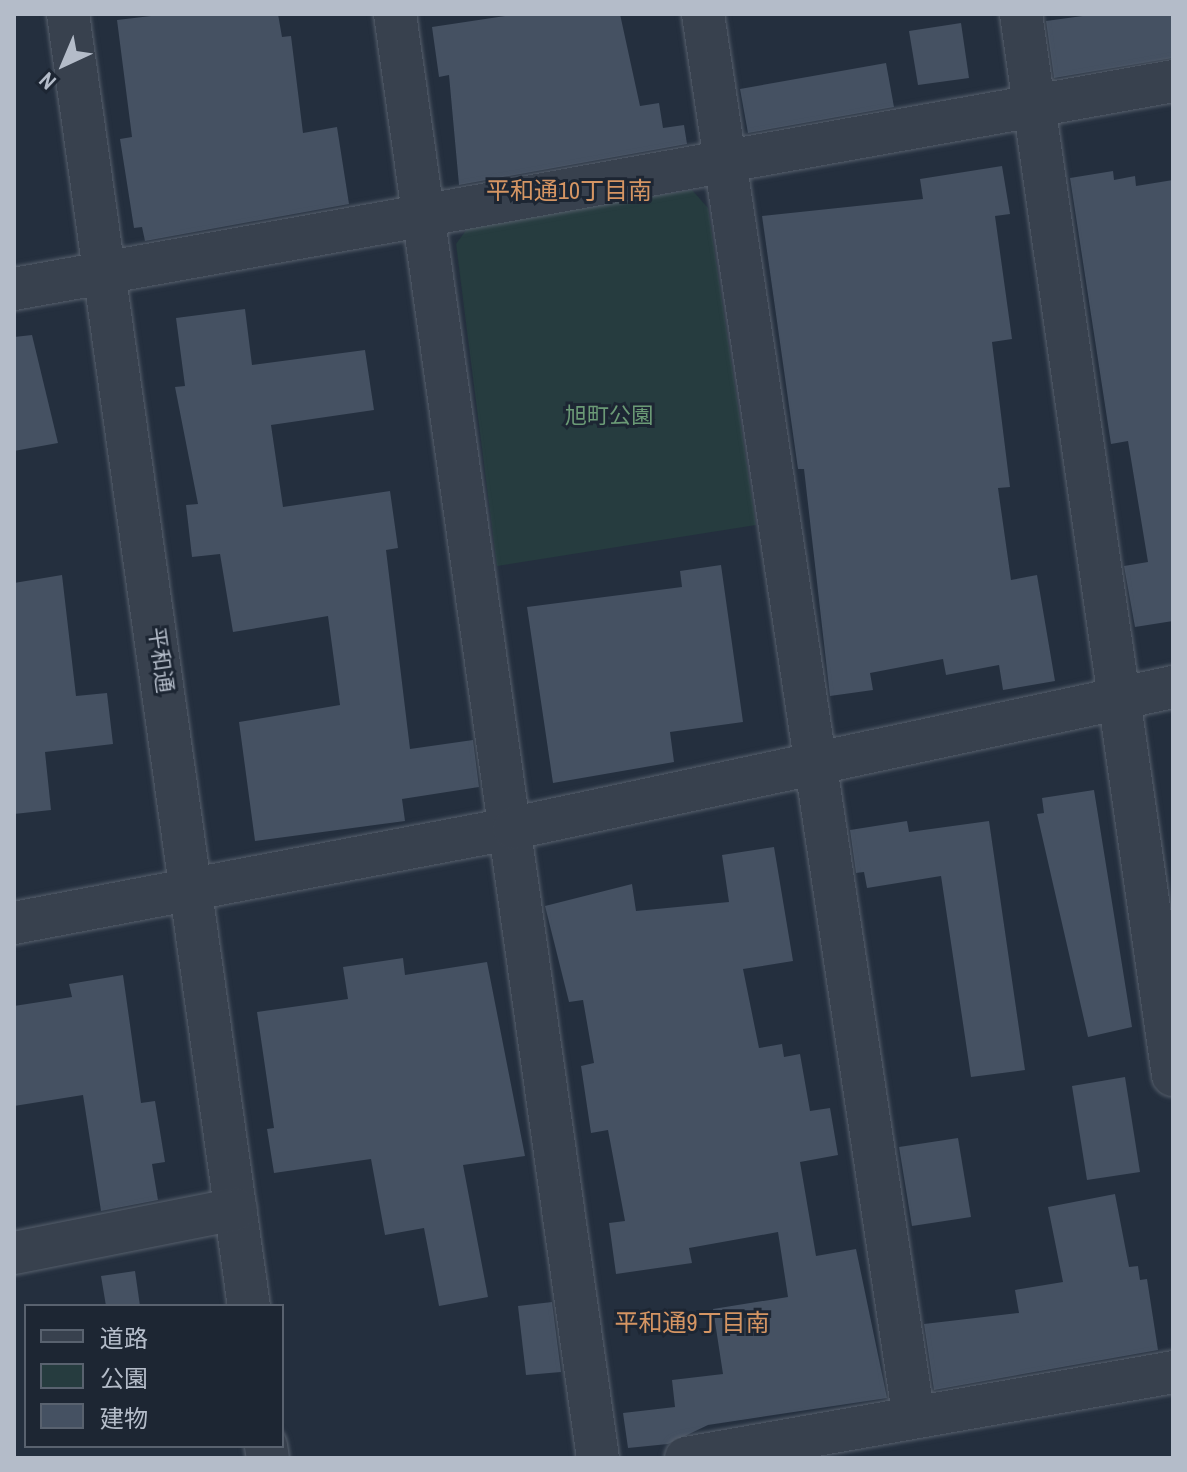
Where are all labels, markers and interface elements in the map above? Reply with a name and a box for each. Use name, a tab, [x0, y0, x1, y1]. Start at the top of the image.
north arrow	[24, 24, 104, 104]
text: N	[32, 66, 62, 97]
district label: 平和通10丁目南	[486, 177, 652, 205]
park label: 旭町公園	[565, 403, 653, 429]
street label: 平和通	[143, 625, 179, 695]
legend	[24, 1304, 284, 1448]
district label: 平和通9丁目南	[615, 1309, 769, 1337]
text: 道路	[100, 1322, 148, 1354]
text: 公園	[100, 1362, 148, 1394]
text: 建物	[100, 1402, 148, 1434]

